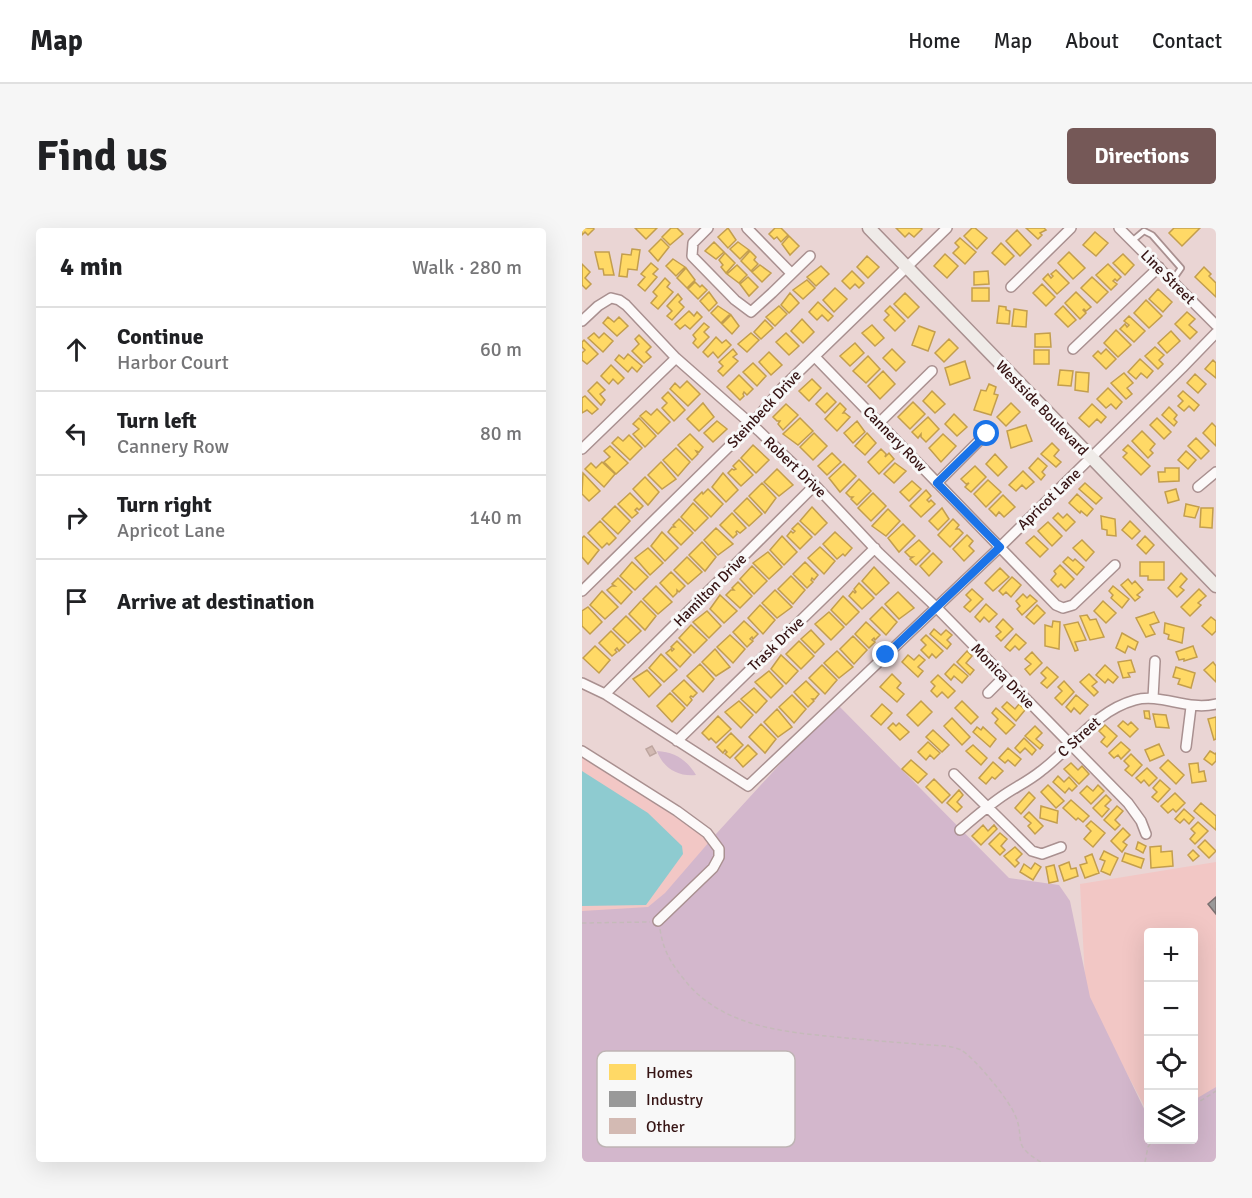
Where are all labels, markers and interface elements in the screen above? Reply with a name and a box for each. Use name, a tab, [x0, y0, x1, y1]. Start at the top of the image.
text: Map	[30, 24, 83, 58]
text: Home	[908, 28, 961, 54]
text: Map	[994, 28, 1032, 54]
text: About	[1065, 28, 1119, 54]
text: Contact	[1152, 28, 1222, 54]
button: Directions	[1067, 128, 1216, 184]
text: Find us	[36, 131, 167, 182]
street label: Line Street	[1137, 246, 1199, 308]
text: 4 min	[60, 251, 123, 283]
text: Walk · 280 m	[412, 255, 522, 280]
text: Continue	[117, 323, 204, 350]
icon: ahead	[60, 333, 93, 366]
text: 60 m	[480, 337, 522, 362]
text: Harbor Court	[117, 350, 229, 375]
street label: Westside Boulevard	[992, 357, 1092, 459]
street label: Steinbeck Drive	[723, 366, 805, 452]
street label: Cannery Row	[859, 403, 931, 476]
text: Turn left	[117, 407, 197, 434]
icon: left	[60, 417, 93, 450]
route start	[973, 420, 999, 446]
text: 80 m	[480, 421, 522, 446]
street label: Robert Drive	[760, 433, 830, 501]
text: Cannery Row	[117, 434, 229, 459]
street label: Apricot Lane	[1014, 464, 1084, 534]
text: Turn right	[117, 491, 212, 518]
icon: right	[60, 501, 93, 534]
text: 140 m	[469, 505, 522, 530]
text: Apricot Lane	[117, 518, 225, 543]
street label: Hamilton Drive	[670, 550, 750, 630]
icon: arrive	[60, 585, 93, 618]
text: Arrive at destination	[117, 588, 314, 615]
street label: Trask Drive	[744, 613, 808, 675]
street label: Monica Drive	[967, 640, 1039, 712]
route end	[872, 641, 898, 667]
street label: C Street	[1054, 713, 1104, 761]
map controls	[1144, 928, 1198, 1144]
button: +	[1144, 928, 1198, 982]
button: −	[1144, 982, 1198, 1036]
button: locate	[1144, 1036, 1198, 1090]
legend	[597, 1051, 795, 1147]
text: Homes	[646, 1063, 693, 1083]
text: Industry	[646, 1090, 704, 1110]
button: layers	[1144, 1090, 1198, 1144]
text: Other	[646, 1117, 685, 1137]

